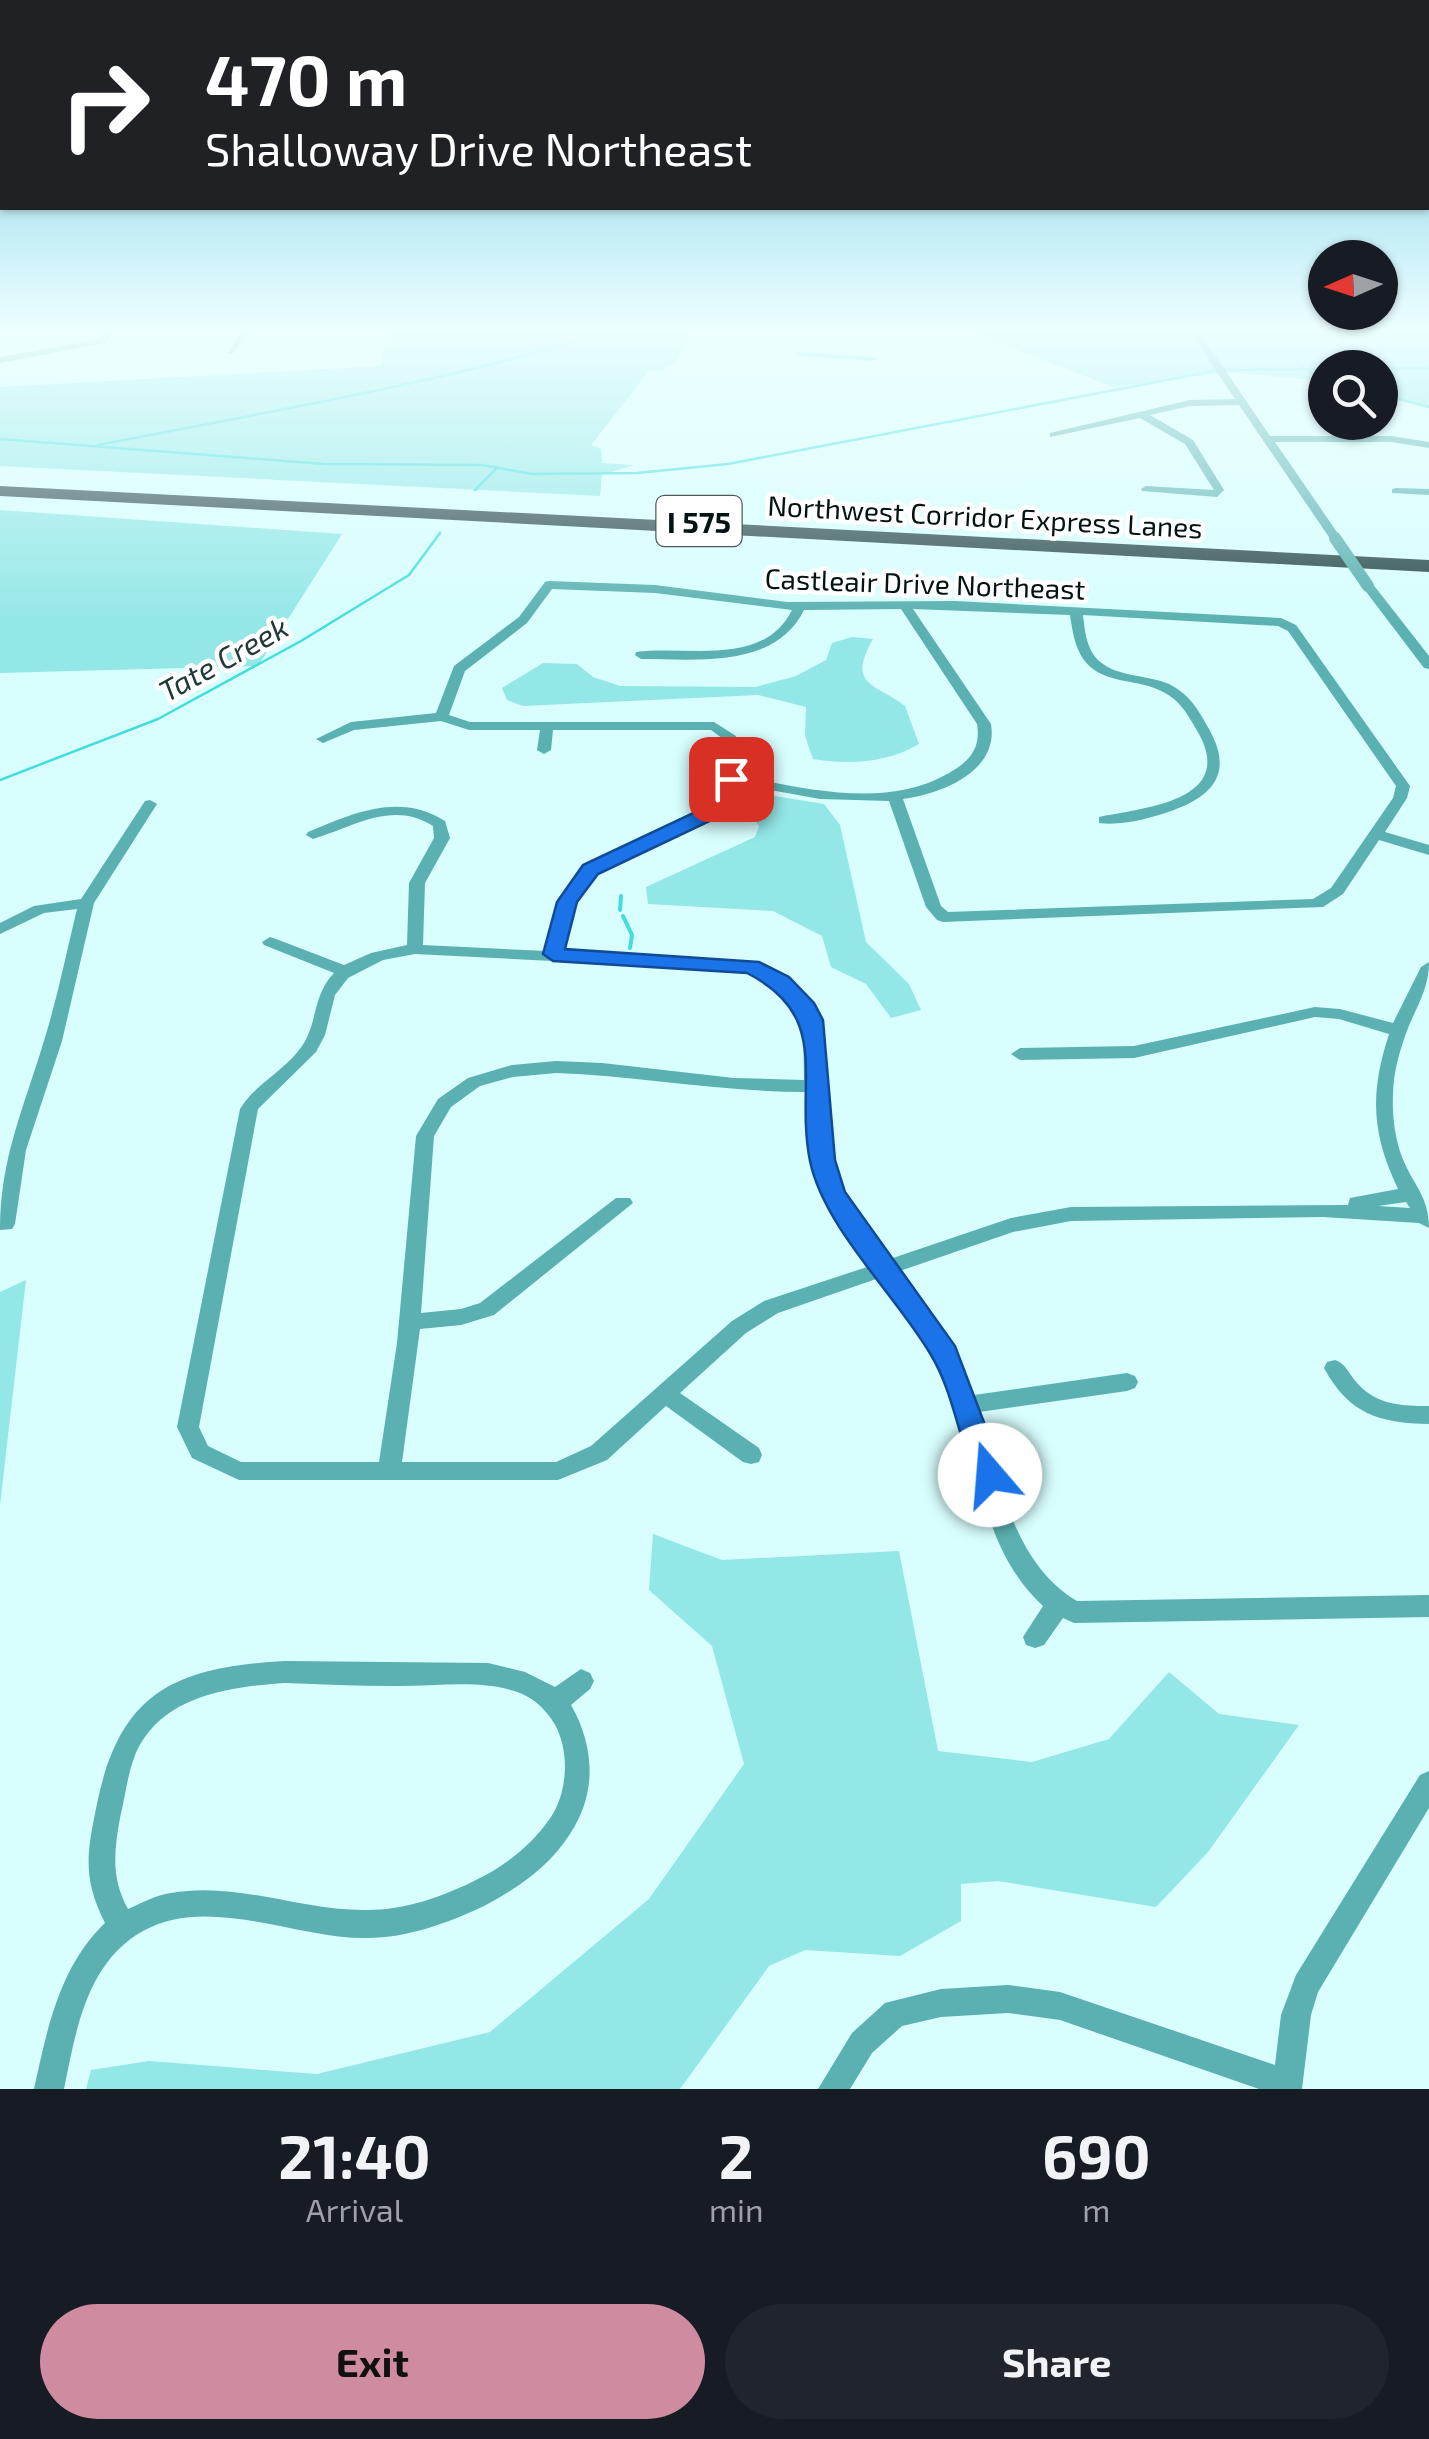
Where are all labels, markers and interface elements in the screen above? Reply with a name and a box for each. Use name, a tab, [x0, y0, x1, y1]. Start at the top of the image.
text: 470 m	[205, 36, 408, 120]
icon: right	[40, 40, 170, 170]
text: Shalloway Drive Northeast	[205, 121, 752, 175]
north arrow	[1308, 240, 1398, 330]
map controls	[1308, 240, 1398, 440]
button: search	[1308, 350, 1398, 440]
street label: Northwest Corridor Express Lanes	[767, 488, 1203, 544]
road number: I 575	[656, 496, 742, 546]
street label: Castleair Drive Northeast	[764, 560, 1086, 606]
water label: Tate Creek	[152, 608, 294, 708]
pin	[689, 737, 774, 822]
icon: arrive	[704, 752, 759, 807]
position arrow	[938, 1423, 1042, 1527]
text: 21:40	[278, 2119, 431, 2191]
text: 2	[719, 2119, 754, 2191]
text: 690	[1042, 2119, 1151, 2191]
text: Arrival	[306, 2190, 403, 2228]
text: min	[709, 2190, 764, 2228]
text: m	[1082, 2190, 1110, 2228]
button: Exit	[40, 2304, 705, 2419]
button: Share	[725, 2304, 1389, 2419]

